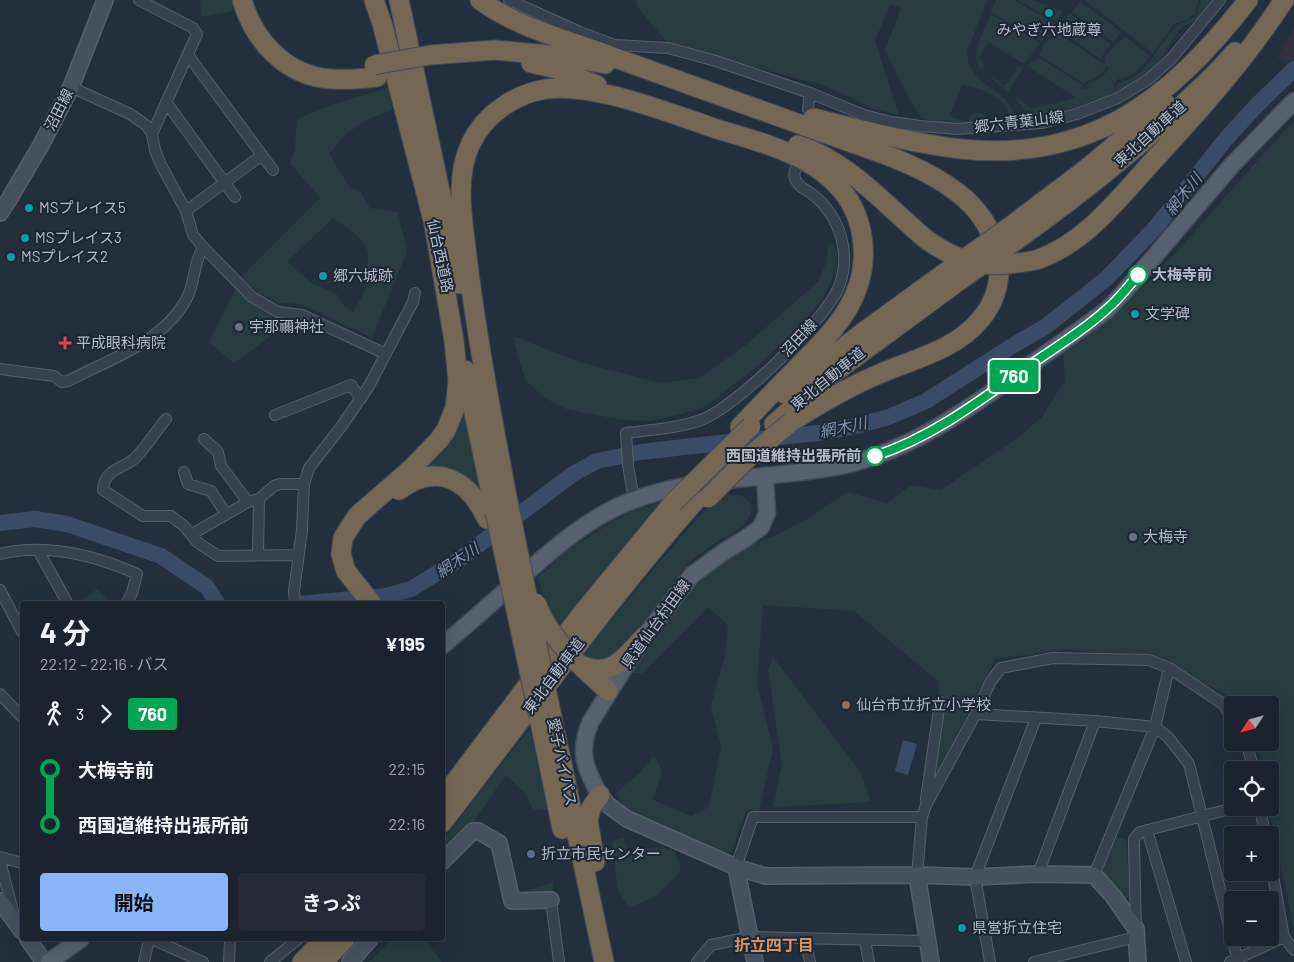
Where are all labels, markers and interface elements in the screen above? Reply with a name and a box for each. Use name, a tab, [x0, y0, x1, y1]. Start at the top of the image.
marker: みやぎ六地蔵尊	[1043, 7, 1055, 19]
place label: みやぎ六地蔵尊	[996, 20, 1102, 38]
street label: 沼田線	[40, 85, 76, 134]
street label: 東北自動車道	[1110, 96, 1189, 170]
street label: 郷六青葉山線	[973, 107, 1065, 135]
water label: 網木川	[1160, 168, 1206, 218]
place label: MSプレイス5	[39, 198, 126, 216]
marker: MSプレイス5	[23, 202, 35, 214]
street label: 仙台西道路	[424, 217, 458, 294]
place label: MSプレイス3	[35, 228, 122, 246]
marker: MSプレイス3	[19, 232, 31, 244]
place label: MSプレイス2	[21, 247, 108, 265]
marker: MSプレイス2	[5, 251, 17, 263]
marker: 大梅寺前	[1128, 265, 1148, 285]
place label: 大梅寺前	[1152, 265, 1212, 283]
place label: 郷六城跡	[333, 266, 393, 284]
marker: 郷六城跡	[317, 270, 329, 282]
place label: 文学碑	[1145, 304, 1190, 322]
marker: 文学碑	[1129, 308, 1141, 320]
street label: 沼田線	[776, 315, 820, 360]
place label: 宇那禰神社	[249, 317, 324, 335]
marker: 宇那禰神社	[233, 321, 245, 333]
place label: 平成眼科病院	[76, 333, 166, 351]
marker: 平成眼科病院	[58, 336, 72, 350]
street label: 東北自動車道	[787, 343, 868, 414]
line badge: 760	[985, 360, 1043, 392]
text: 760	[1000, 365, 1028, 387]
water label: 網木川	[817, 412, 870, 441]
place label: 西国道維持出張所前	[726, 446, 861, 464]
marker: 西国道維持出張所前	[865, 446, 885, 466]
place label: 大梅寺	[1143, 527, 1188, 545]
marker: 大梅寺	[1127, 531, 1139, 543]
water label: 網木川	[432, 537, 484, 581]
street label: 県道仙台村田線	[617, 576, 693, 671]
text: 4 分	[40, 615, 91, 649]
text: ¥195	[385, 632, 425, 655]
street label: 東北自動車道	[519, 634, 587, 717]
text: 22:12 – 22:16 · バス	[40, 654, 169, 673]
place label: 仙台市立折立小学校	[856, 695, 991, 713]
north arrow	[1224, 696, 1279, 751]
map controls	[1224, 696, 1279, 946]
marker: 仙台市立折立小学校	[840, 699, 852, 711]
icon: walk	[40, 700, 68, 728]
icon: forward	[92, 700, 120, 728]
text: 760	[138, 703, 167, 725]
text: 3	[76, 704, 84, 723]
street label: 愛子バイパス	[545, 716, 581, 808]
text: 大梅寺前	[78, 758, 154, 781]
text: 22:15	[389, 759, 425, 778]
button: locate	[1224, 761, 1279, 816]
text: 西国道維持出張所前	[78, 813, 249, 836]
text: 22:16	[389, 814, 425, 833]
button: +	[1224, 826, 1279, 881]
place label: 折立市民センター	[541, 844, 661, 862]
marker: 折立市民センター	[525, 848, 537, 860]
button: 開始	[40, 873, 228, 931]
button: きっぷ	[238, 873, 425, 931]
button: −	[1224, 891, 1279, 946]
place label: 県営折立住宅	[972, 918, 1062, 936]
marker: 県営折立住宅	[956, 922, 968, 934]
district label: 折立四丁目	[734, 935, 814, 954]

